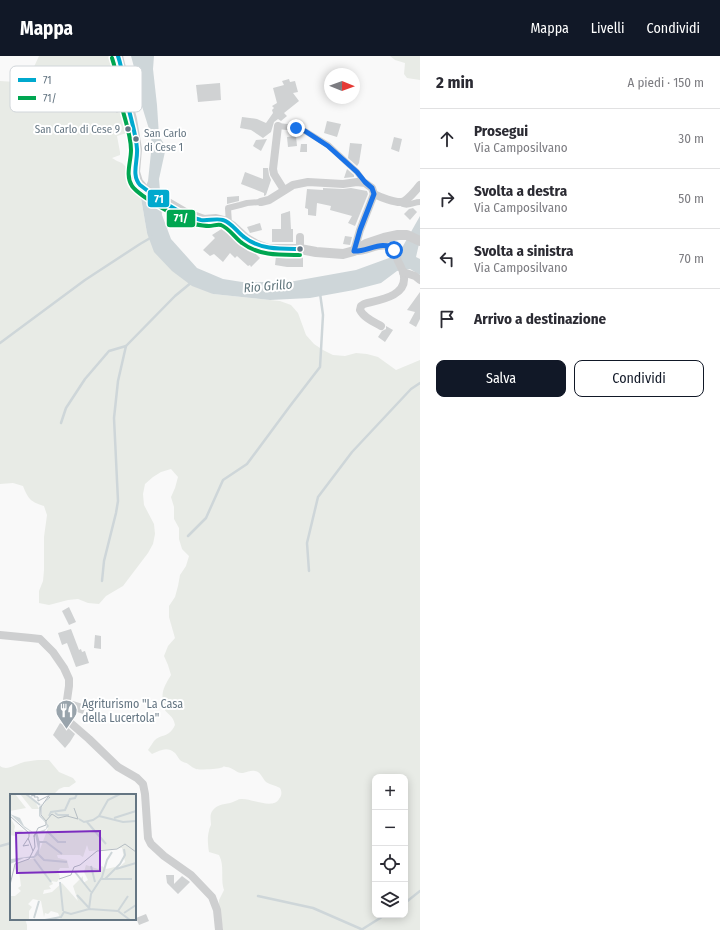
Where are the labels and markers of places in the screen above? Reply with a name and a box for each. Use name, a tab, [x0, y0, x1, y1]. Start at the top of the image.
place label: San Carlo di Cese 9	[35, 123, 120, 136]
marker: San Carlo di Cese 9	[123, 124, 133, 134]
place label: San Carlo di Cese 1	[144, 127, 187, 154]
marker: San Carlo di Cese 1	[131, 134, 141, 144]
unlabelled marker	[295, 244, 305, 254]
place label: Agriturismo "La Casa della Lucertola"	[82, 697, 183, 725]
restaurant icon: Agriturismo "La Casa della Lucertola"	[53, 698, 79, 731]

